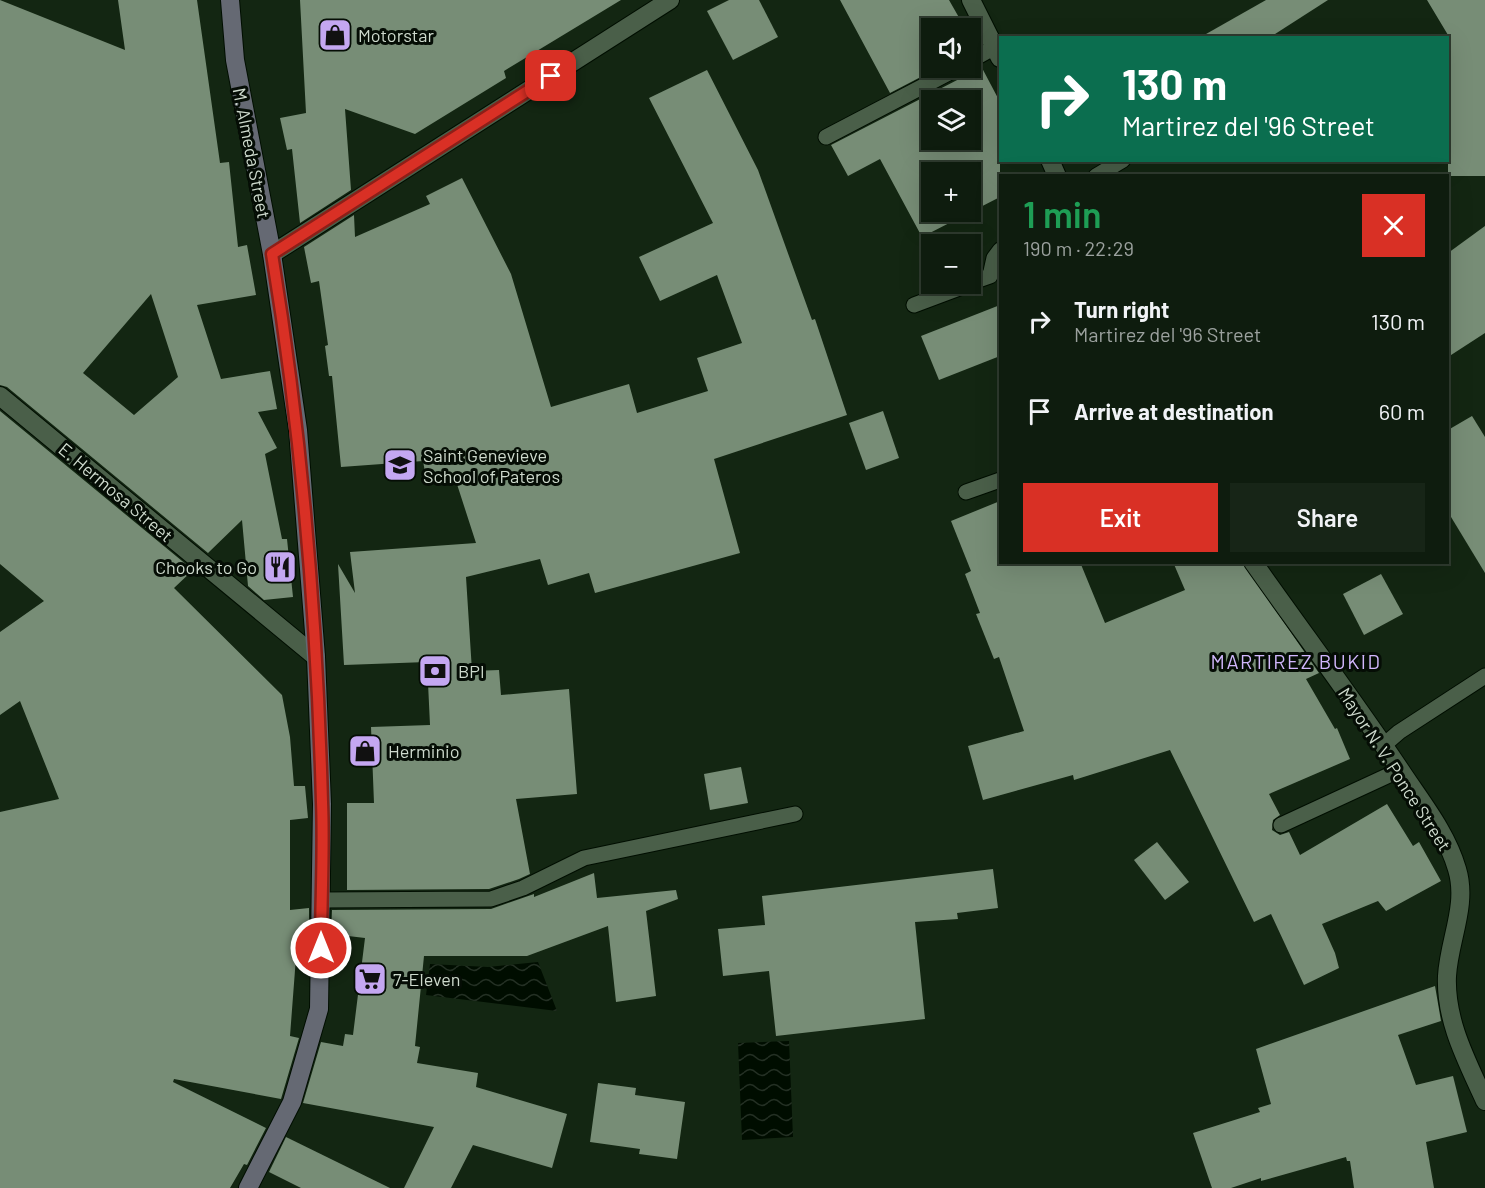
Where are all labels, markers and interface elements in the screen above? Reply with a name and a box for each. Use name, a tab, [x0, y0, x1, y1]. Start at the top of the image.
shop icon: Motorstar	[317, 17, 353, 53]
map controls	[921, 18, 981, 294]
button: sound	[921, 18, 981, 78]
place label: Motorstar	[358, 24, 435, 46]
pin	[525, 50, 576, 101]
text: 130 m	[1122, 58, 1227, 108]
icon: arrive	[534, 59, 567, 92]
icon: right	[1023, 60, 1101, 138]
street label: M. Almeda Street	[229, 86, 275, 220]
button: layers	[921, 90, 981, 150]
text: Martirez del '96 Street	[1122, 109, 1375, 141]
button: +	[921, 162, 981, 222]
text: 1 min	[1023, 192, 1102, 235]
button: close	[1362, 194, 1425, 257]
button: −	[921, 234, 981, 294]
text: 190 m · 22:29	[1023, 236, 1134, 260]
text: Turn right	[1074, 296, 1169, 322]
icon: right	[1023, 305, 1056, 338]
text: 130 m	[1371, 308, 1425, 334]
text: Martirez del '96 Street	[1074, 322, 1261, 346]
icon: arrive	[1023, 395, 1056, 428]
text: Arrive at destination	[1074, 398, 1273, 424]
text: 60 m	[1379, 398, 1425, 424]
street label: E. Hermosa Street	[54, 438, 178, 546]
place label: Saint Genevieve School of Pateros	[423, 444, 560, 487]
school or university icon: Saint Genevieve School of Pateros	[382, 447, 418, 483]
button: Exit	[1023, 483, 1218, 552]
button: Share	[1230, 483, 1425, 552]
restaurant icon: Chooks to Go	[262, 549, 298, 585]
place label: Chooks to Go	[155, 556, 257, 578]
district label: MARTIREZ BUKID	[1211, 649, 1381, 673]
bank icon: BPI	[417, 653, 453, 689]
place label: BPI	[458, 660, 485, 682]
street label: Mayor N. V. Ponce Street	[1334, 683, 1456, 855]
shop icon: Herminio	[347, 733, 383, 769]
place label: Herminio	[388, 740, 460, 762]
position arrow	[289, 916, 353, 980]
supermarket icon: 7-Eleven	[352, 961, 388, 997]
place label: 7-Eleven	[393, 968, 461, 990]

